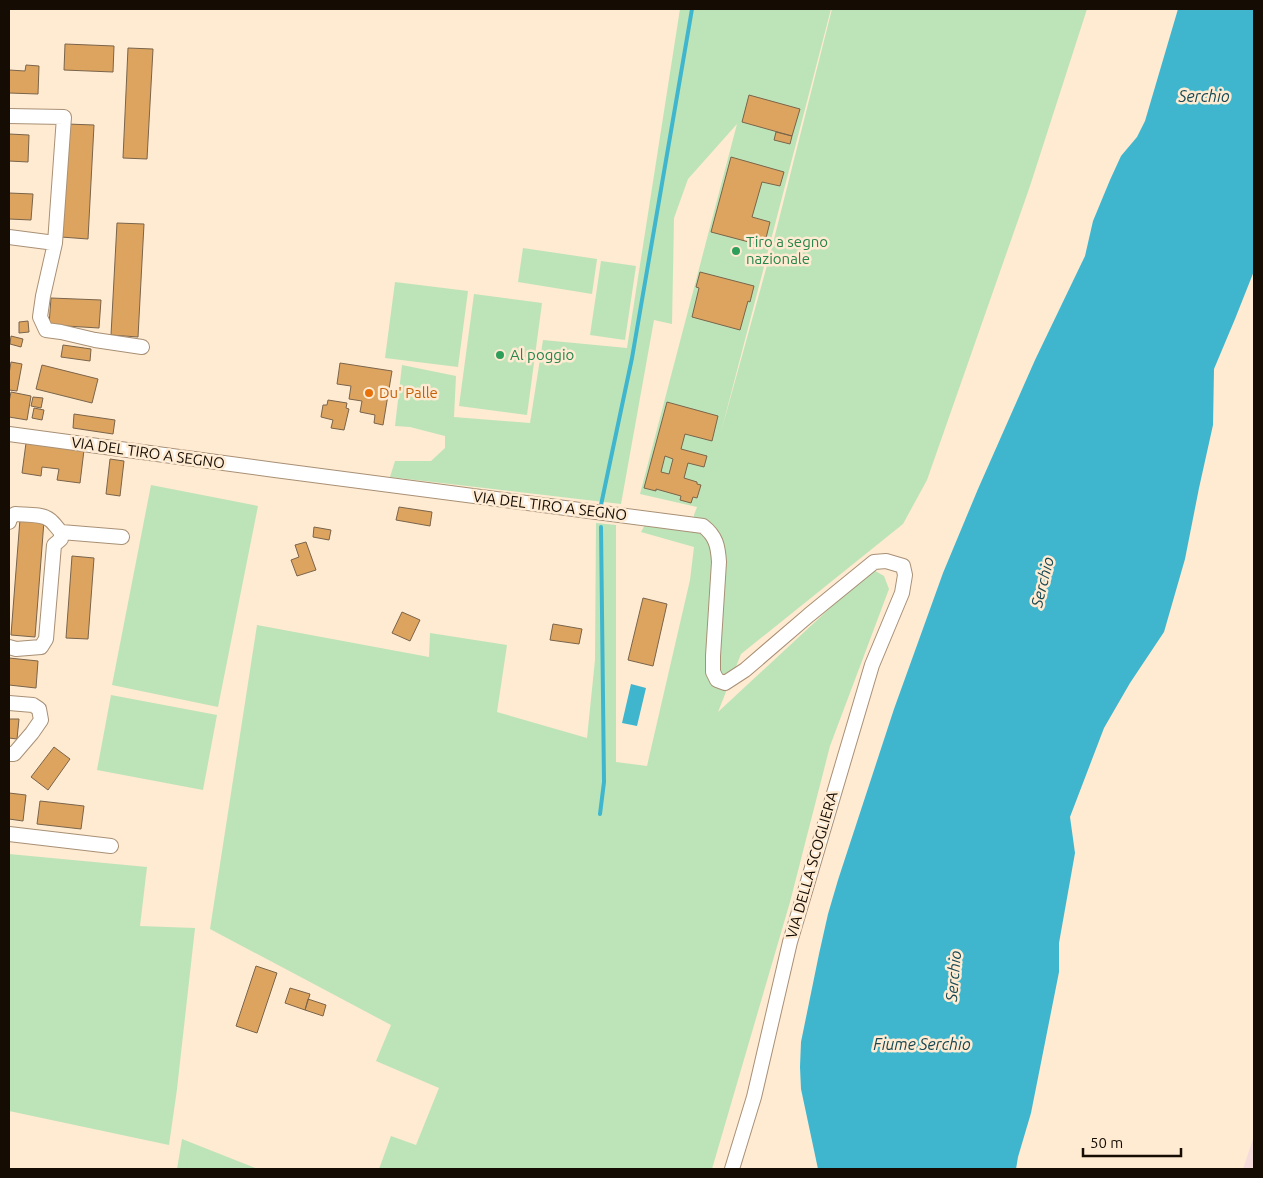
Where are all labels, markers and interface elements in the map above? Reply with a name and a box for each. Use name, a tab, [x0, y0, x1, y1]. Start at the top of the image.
water label: Serchio	[1177, 87, 1230, 105]
place label: Tiro a segno nazionale	[746, 233, 828, 267]
marker: Tiro a segno nazionale	[730, 245, 742, 257]
place label: Al poggio	[510, 346, 574, 363]
marker: Al poggio	[494, 349, 506, 361]
place label: Du' Palle	[379, 384, 438, 401]
marker: Du' Palle	[363, 387, 375, 399]
street label: VIA DEL TIRO A SEGNO	[70, 433, 226, 472]
street label: VIA DEL TIRO A SEGNO	[472, 488, 628, 523]
water label: Serchio	[1027, 555, 1057, 610]
street label: VIA DELLA SCOGLIERA	[782, 789, 841, 940]
water label: Serchio	[942, 949, 964, 1003]
water label: Fiume Serchio	[873, 1035, 971, 1053]
scale bar	[1083, 1126, 1180, 1158]
text: 50 m	[1090, 1134, 1123, 1151]

